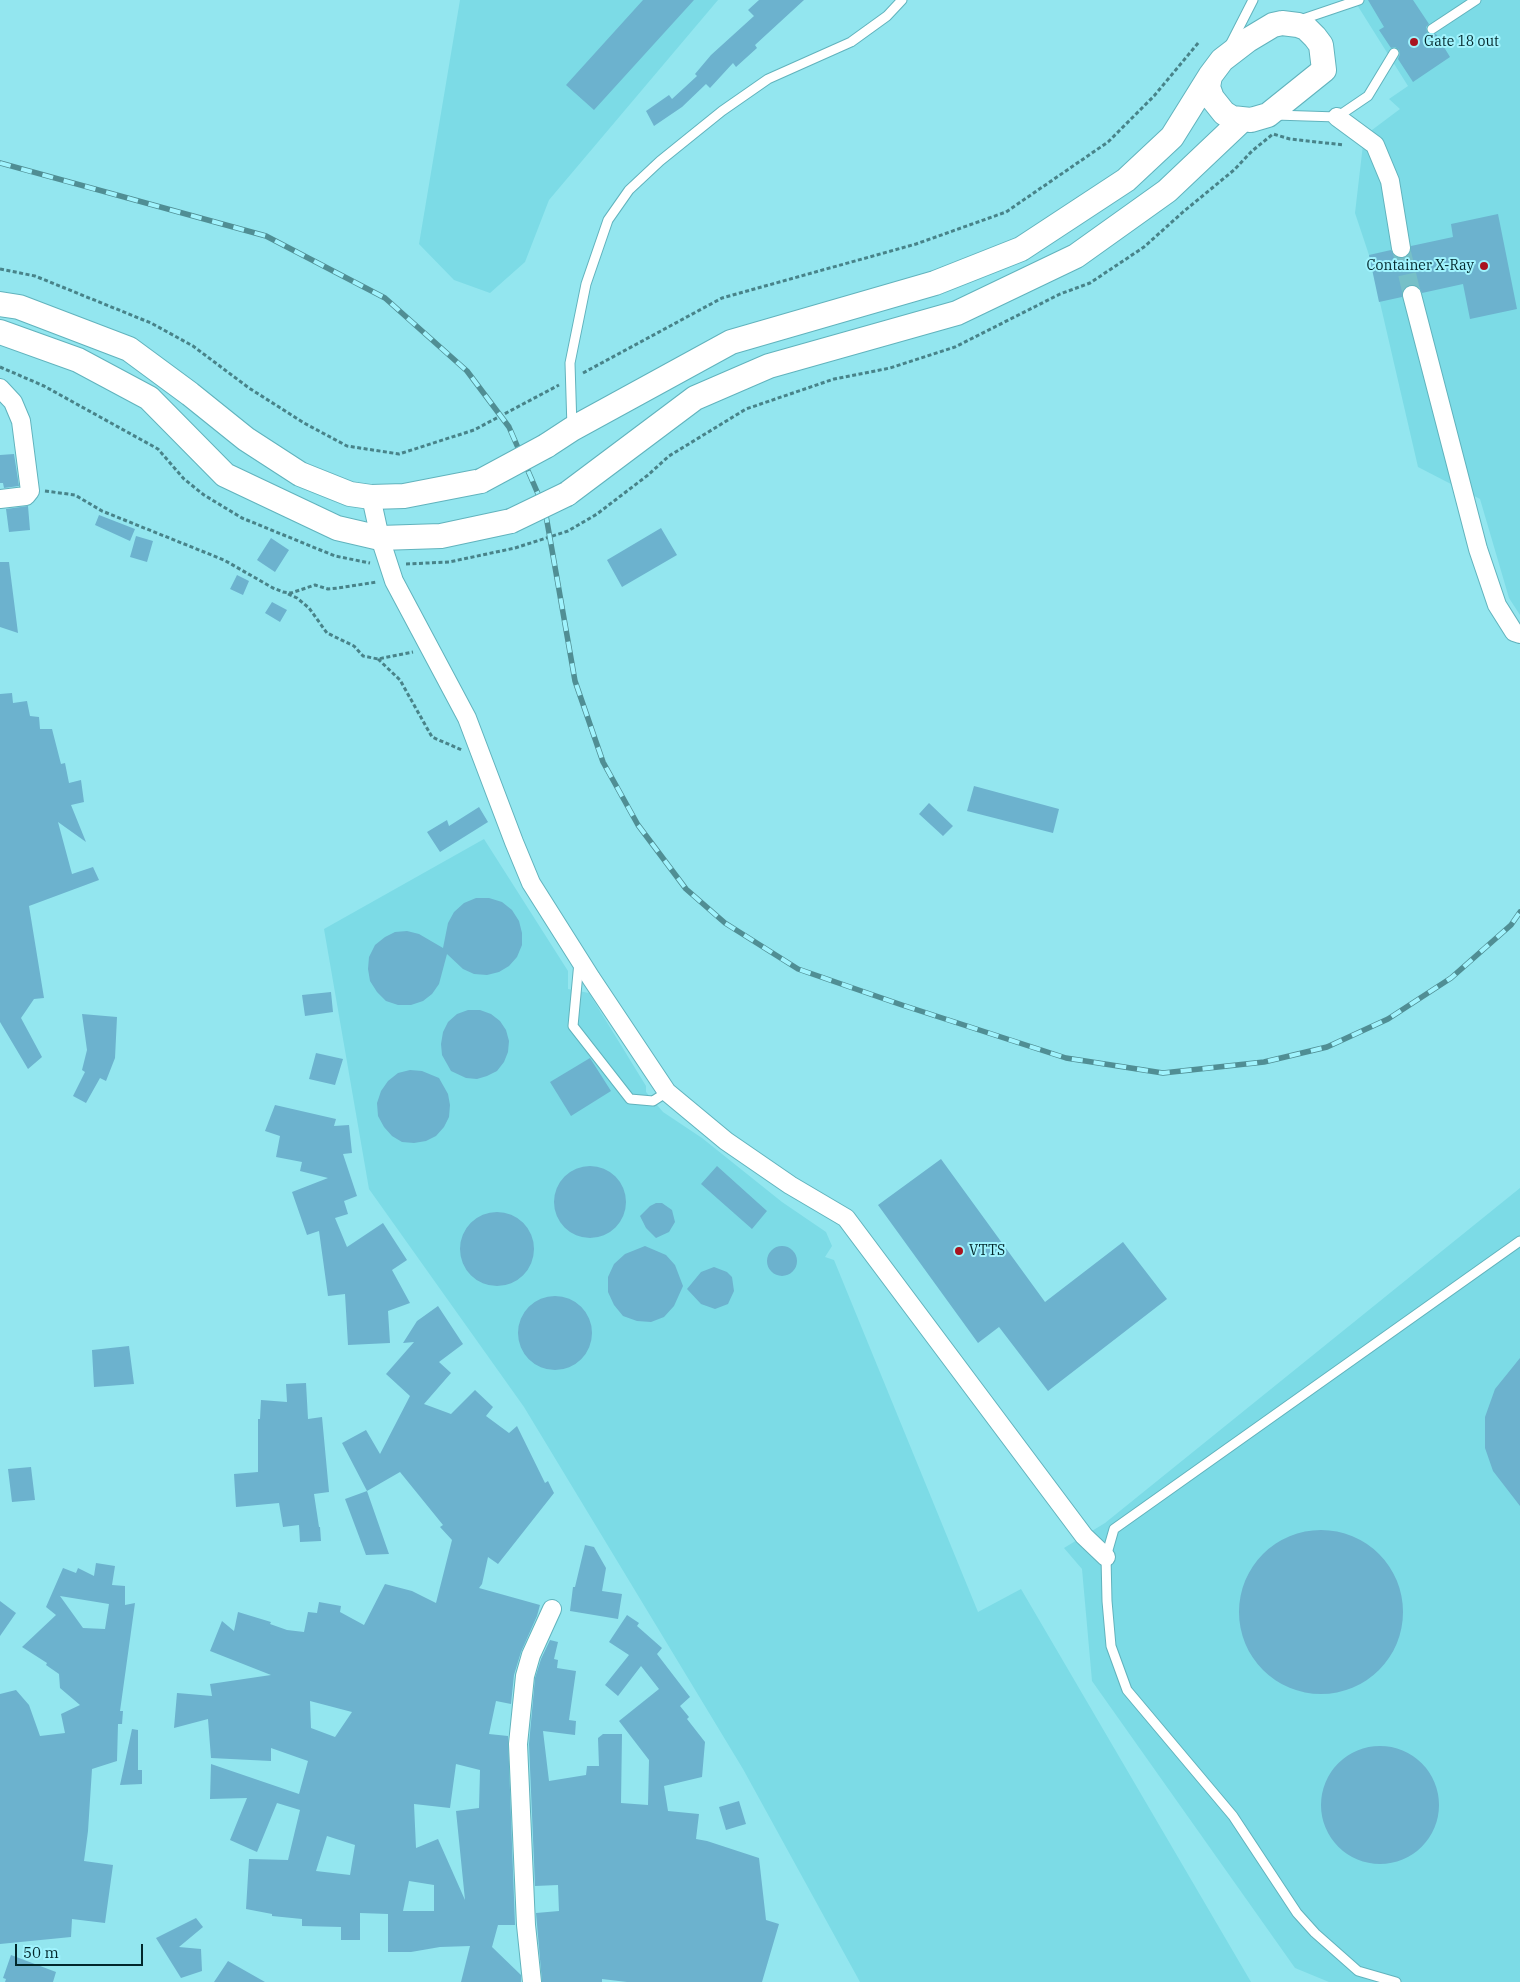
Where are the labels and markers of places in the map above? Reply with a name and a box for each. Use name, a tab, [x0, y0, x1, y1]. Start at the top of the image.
place label: Gate 18 out	[1424, 34, 1499, 50]
marker: Gate 18 out	[1408, 36, 1420, 48]
place label: Container X-Ray	[1367, 258, 1474, 274]
marker: Container X-Ray	[1478, 260, 1490, 272]
place label: VTTS	[969, 1243, 1005, 1259]
marker: VTTS	[953, 1245, 965, 1257]

